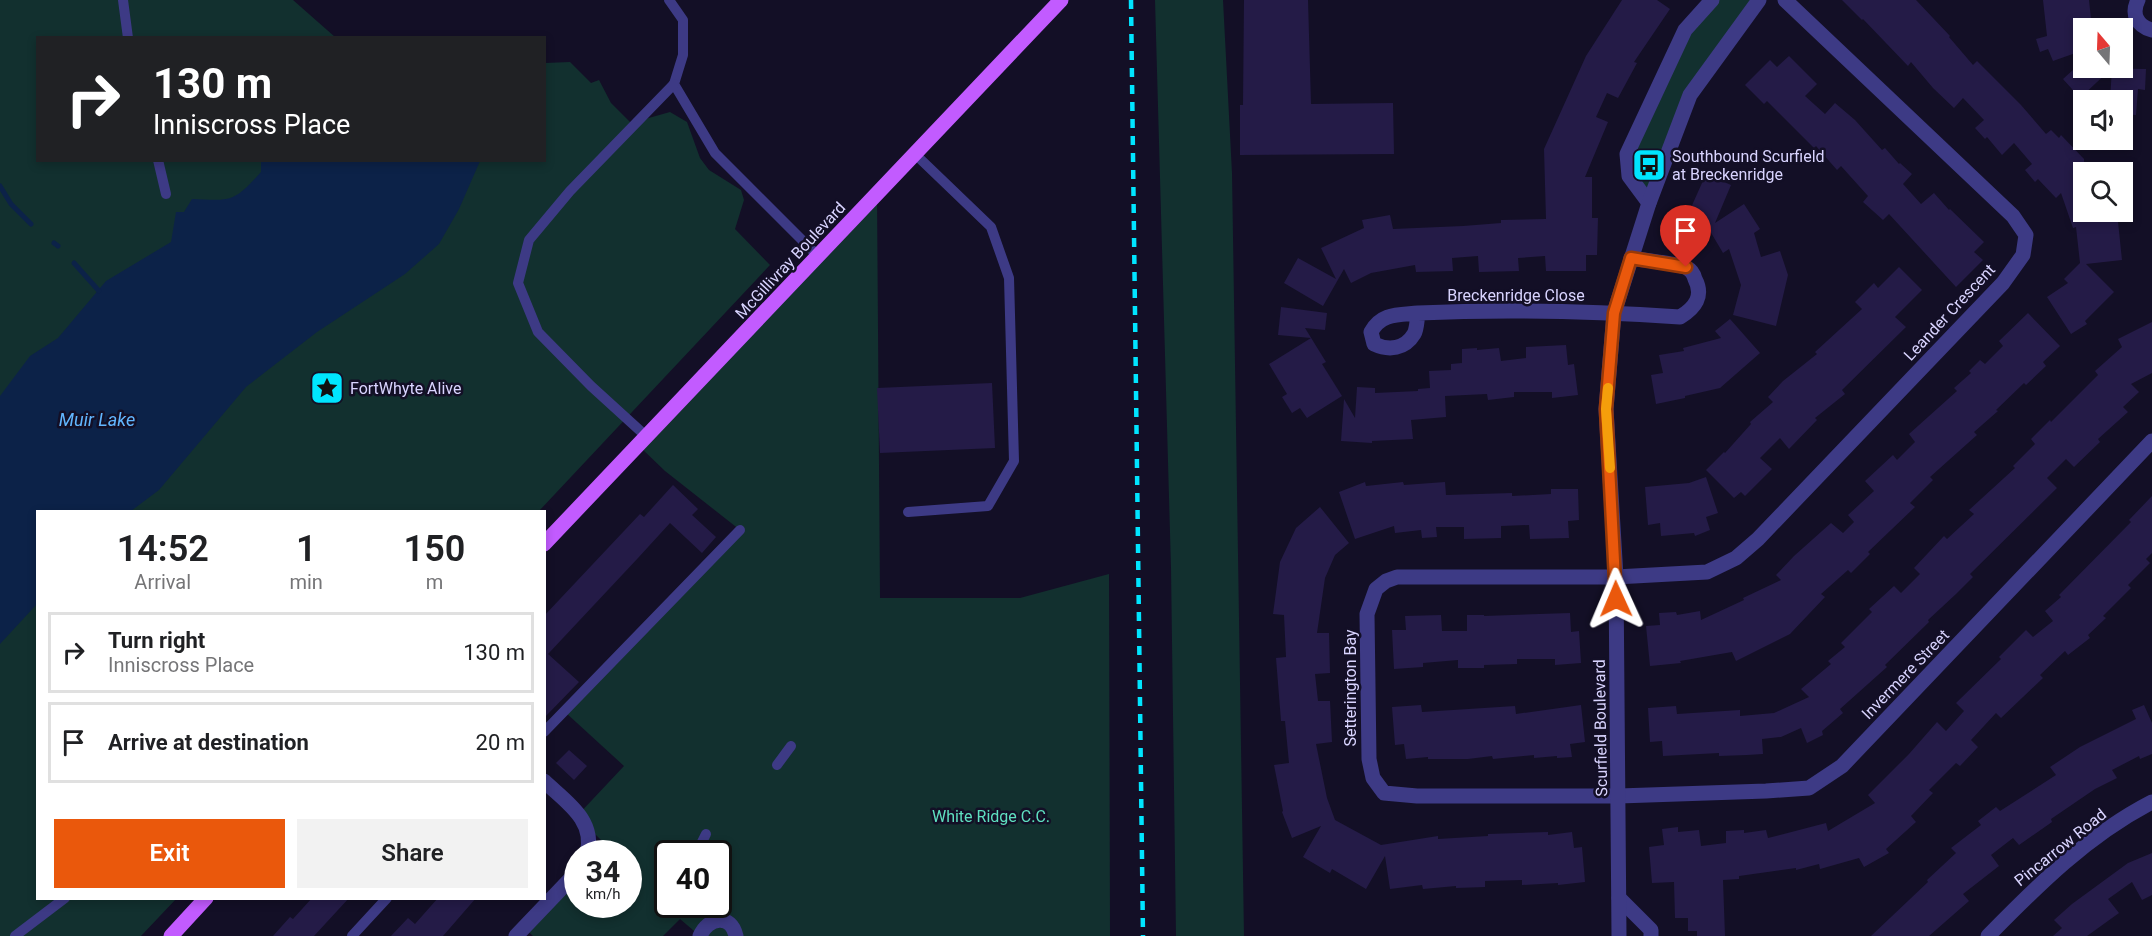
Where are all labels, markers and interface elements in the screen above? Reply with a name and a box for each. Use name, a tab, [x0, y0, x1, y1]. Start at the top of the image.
north arrow	[2073, 18, 2133, 78]
map controls	[2073, 18, 2133, 222]
text: 130 m	[153, 59, 272, 108]
icon: right	[54, 60, 132, 138]
button: sound	[2073, 90, 2133, 150]
text: Inniscross Place	[153, 109, 350, 141]
bus stop icon: Southbound Scurfield at Breckenridge	[1631, 147, 1667, 183]
place label: Southbound Scurfield at Breckenridge	[1672, 147, 1825, 184]
button: search	[2073, 162, 2133, 222]
street label: McGillivray Boulevard	[731, 198, 849, 323]
pin	[1660, 205, 1711, 267]
icon: arrive	[1669, 214, 1702, 247]
street label: Leander Crescent	[1900, 260, 1999, 364]
street label: Breckenridge Close	[1447, 286, 1585, 305]
place icon: FortWhyte Alive	[309, 370, 345, 406]
place label: FortWhyte Alive	[350, 379, 461, 398]
water label: Muir Lake	[59, 409, 135, 430]
text: 14:52	[117, 528, 209, 570]
text: 1	[296, 528, 316, 570]
text: 150	[404, 528, 465, 570]
position arrow	[1584, 567, 1648, 631]
text: Arrival	[134, 570, 191, 594]
text: min	[289, 570, 323, 594]
text: m	[426, 570, 443, 594]
street label: Invermere Street	[1858, 626, 1953, 723]
text: Turn right	[108, 628, 205, 653]
street label: Setterington Bay	[1341, 629, 1360, 747]
icon: right	[57, 636, 90, 669]
text: 130 m	[463, 640, 525, 665]
text: Inniscross Place	[108, 653, 254, 677]
street label: Scurfield Boulevard	[1590, 659, 1611, 797]
icon: arrive	[57, 726, 90, 759]
text: Arrive at destination	[108, 730, 309, 755]
text: 20 m	[476, 730, 525, 755]
street label: Pincarrow Road	[2011, 805, 2110, 890]
park label: White Ridge C.C.	[932, 807, 1050, 826]
button: Exit	[54, 819, 285, 888]
button: Share	[297, 819, 528, 888]
speed limit sign: 40	[654, 840, 732, 918]
text: 34	[586, 854, 620, 889]
text: km/h	[585, 885, 621, 903]

